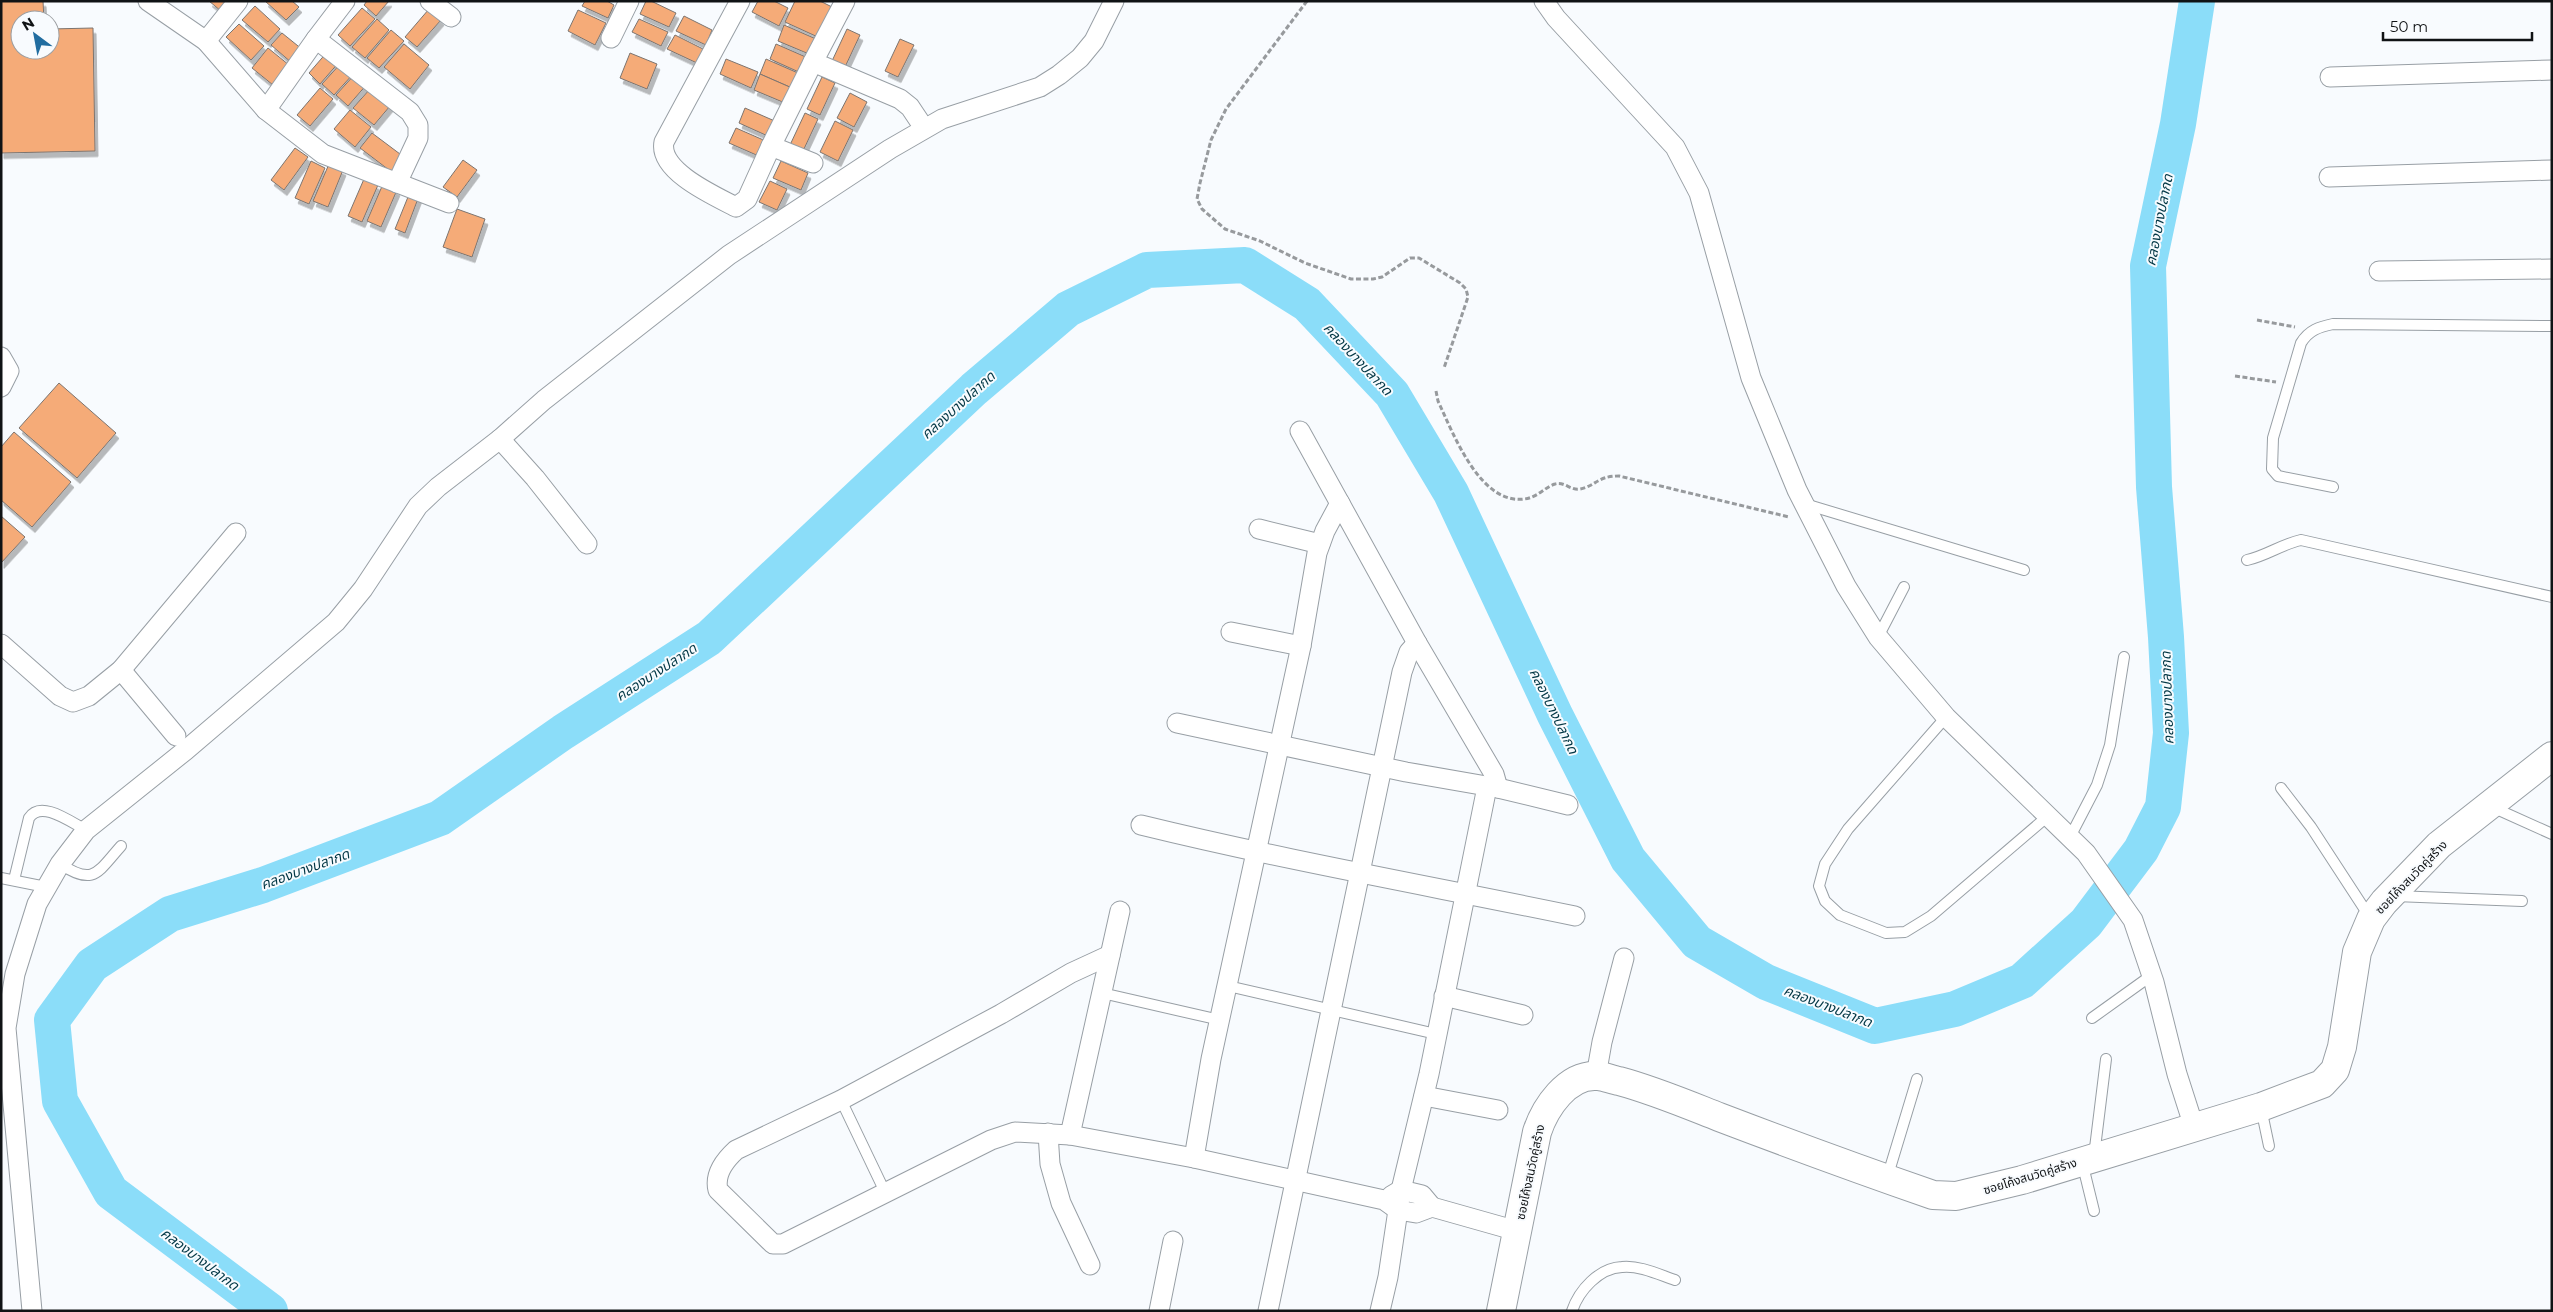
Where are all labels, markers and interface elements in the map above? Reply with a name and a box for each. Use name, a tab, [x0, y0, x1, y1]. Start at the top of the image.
north arrow	[10, 10, 60, 60]
scale bar	[2383, 10, 2532, 42]
text: N	[19, 13, 38, 35]
text: 50 m	[2390, 17, 2428, 36]
water label: คลองบางปลากด	[2141, 172, 2177, 267]
water label: คลองบางปลากด	[1320, 319, 1397, 399]
water label: คลองบางปลากด	[917, 367, 999, 443]
water label: คลองบางปลากด	[612, 639, 700, 705]
water label: คลองบางปลากด	[2156, 651, 2178, 745]
water label: คลองบางปลากด	[1526, 665, 1583, 757]
street label: ซอยโค้งสนวัดคู่สร้าง	[2372, 837, 2450, 917]
water label: คลองบางปลากด	[258, 845, 352, 893]
water label: คลองบางปลากด	[1781, 981, 1875, 1031]
street label: ซอยโค้งสนวัดคู่สร้าง	[1513, 1123, 1547, 1221]
street label: ซอยโค้งสนวัดคู่สร้าง	[1981, 1155, 2079, 1197]
water label: คลองบางปลากด	[157, 1224, 243, 1294]

